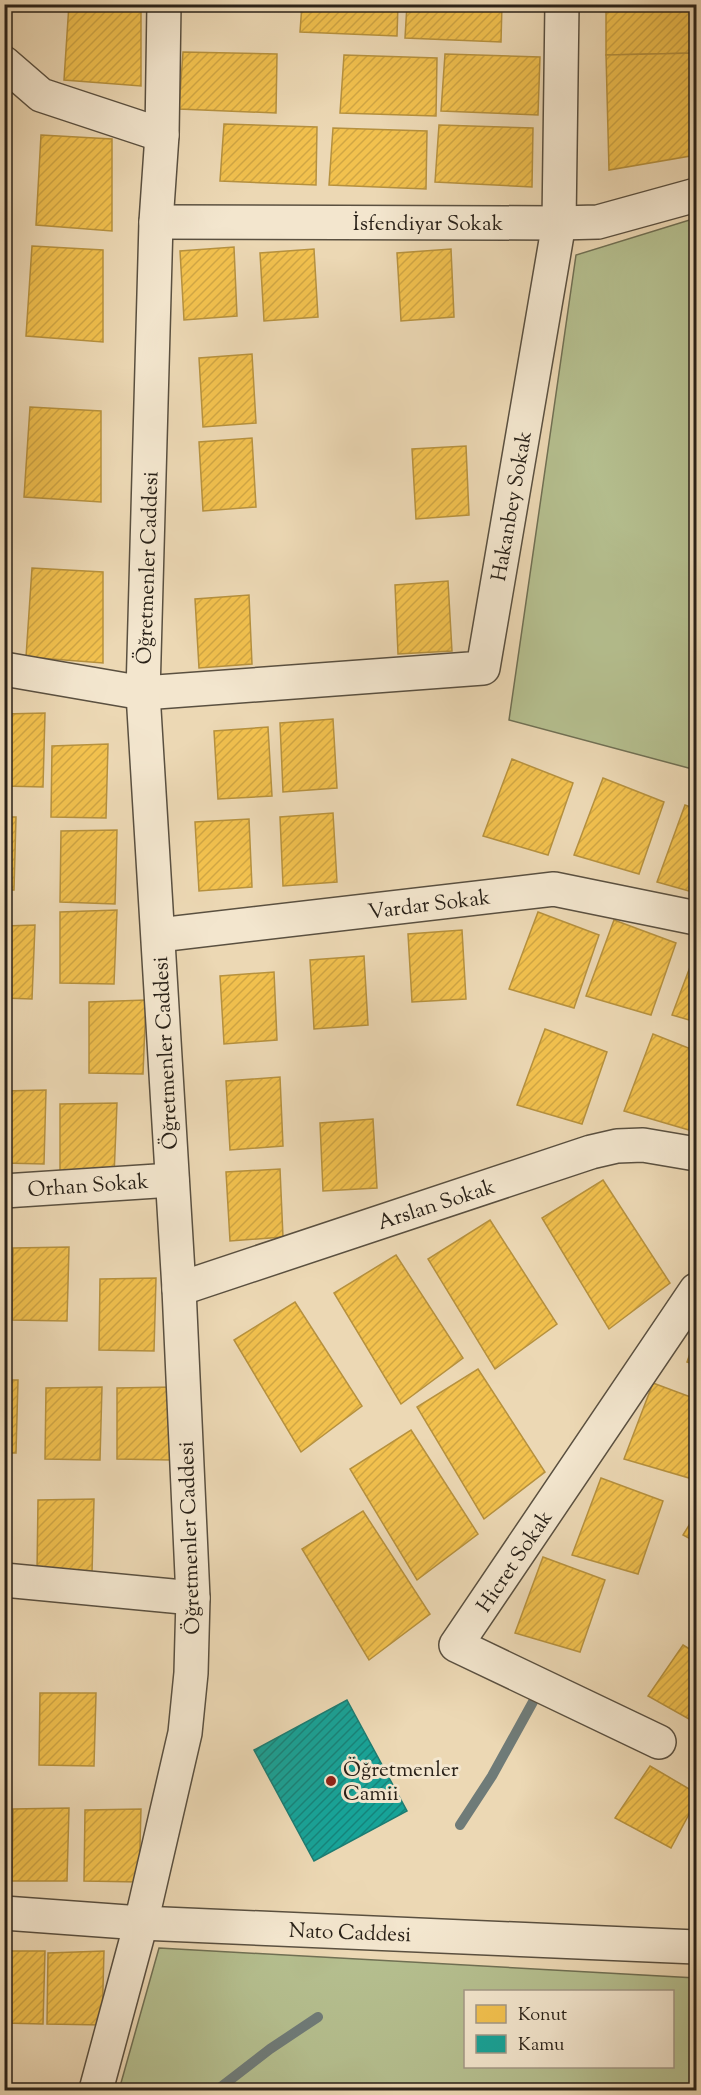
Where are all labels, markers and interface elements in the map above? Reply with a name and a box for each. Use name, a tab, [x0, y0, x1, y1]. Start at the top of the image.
street label: İsfendiyar Sokak	[353, 210, 504, 240]
street label: Hakanbey Sokak	[485, 428, 541, 584]
street label: Öğretmenler Caddesi	[131, 471, 167, 665]
street label: Vardar Sokak	[366, 884, 493, 928]
street label: Öğretmenler Caddesi	[147, 956, 187, 1150]
street label: Orhan Sokak	[27, 1168, 150, 1206]
street label: Arslan Sokak	[374, 1173, 500, 1239]
street label: Öğretmenler Caddesi	[173, 1441, 209, 1635]
street label: Hicret Sokak	[470, 1505, 561, 1619]
place label: Öğretmenler Camii	[343, 1756, 459, 1810]
marker: Öğretmenler Camii	[324, 1774, 338, 1788]
street label: Nato Caddesi	[288, 1917, 412, 1951]
legend	[464, 1990, 674, 2068]
text: Konut	[518, 2003, 567, 2029]
text: Kamu	[518, 2033, 564, 2059]

